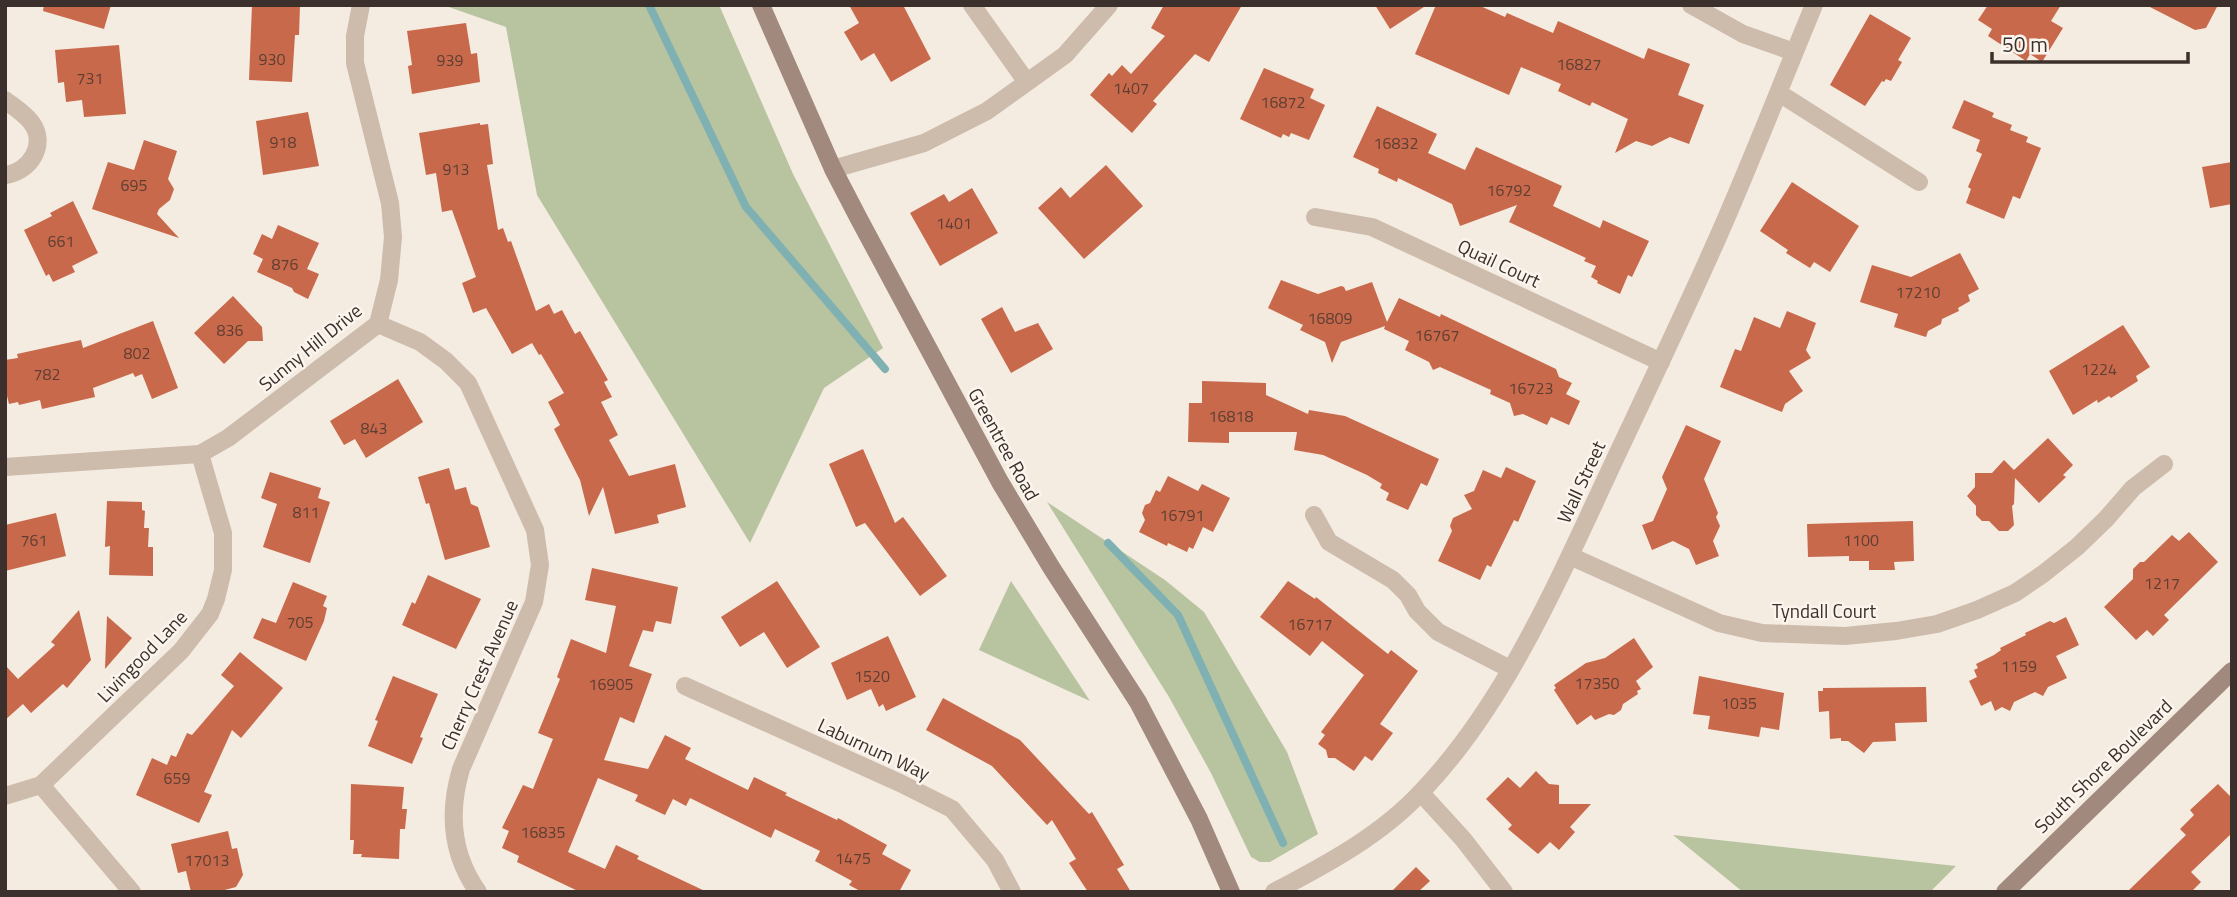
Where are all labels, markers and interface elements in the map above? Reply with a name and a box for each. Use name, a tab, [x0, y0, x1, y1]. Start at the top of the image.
scale bar	[1992, 21, 2188, 65]
text: 50 m	[2002, 28, 2048, 60]
house number: 930	[259, 47, 285, 71]
house number: 939	[437, 48, 463, 72]
house number: 16827	[1557, 52, 1601, 76]
house number: 731	[77, 66, 103, 90]
house number: 1407	[1113, 76, 1149, 100]
house number: 16872	[1261, 90, 1305, 114]
house number: 918	[270, 130, 296, 154]
house number: 16832	[1374, 131, 1418, 155]
house number: 913	[443, 157, 469, 181]
house number: 695	[121, 173, 147, 197]
house number: 16792	[1487, 178, 1531, 202]
house number: 1401	[936, 211, 972, 235]
house number: 661	[48, 229, 74, 253]
street label: Quail Court	[1453, 231, 1546, 295]
house number: 876	[272, 252, 298, 276]
house number: 17210	[1896, 280, 1940, 304]
street label: Sunny Hill Drive	[252, 296, 368, 397]
house number: 16809	[1308, 306, 1352, 330]
house number: 836	[217, 318, 243, 342]
house number: 16767	[1415, 323, 1459, 347]
house number: 802	[124, 341, 150, 365]
house number: 1224	[2081, 357, 2117, 381]
house number: 782	[34, 362, 60, 386]
house number: 16723	[1509, 376, 1553, 400]
street label: Greentree Road	[961, 382, 1047, 505]
house number: 16818	[1209, 404, 1253, 428]
house number: 843	[361, 416, 387, 440]
street label: Wall Street	[1549, 435, 1612, 528]
house number: 811	[293, 500, 319, 524]
house number: 16791	[1160, 503, 1204, 527]
house number: 761	[21, 528, 47, 552]
house number: 1100	[1843, 528, 1879, 552]
house number: 1217	[2144, 571, 2180, 595]
street label: Cherry Crest Avenue	[432, 595, 525, 755]
street label: Tyndall Court	[1772, 596, 1876, 625]
street label: Livingood Lane	[90, 603, 193, 709]
house number: 705	[287, 610, 313, 634]
house number: 16717	[1288, 612, 1332, 636]
house number: 1159	[2001, 654, 2037, 678]
house number: 1520	[854, 664, 890, 688]
house number: 17350	[1575, 671, 1619, 695]
house number: 16905	[589, 672, 633, 696]
house number: 1035	[1721, 691, 1757, 715]
street label: South Shore Boulevard	[2027, 692, 2178, 840]
street label: Laburnum Way	[813, 710, 935, 787]
house number: 659	[164, 766, 190, 790]
house number: 16835	[521, 820, 565, 844]
house number: 1475	[835, 846, 871, 870]
house number: 17013	[185, 848, 229, 872]

